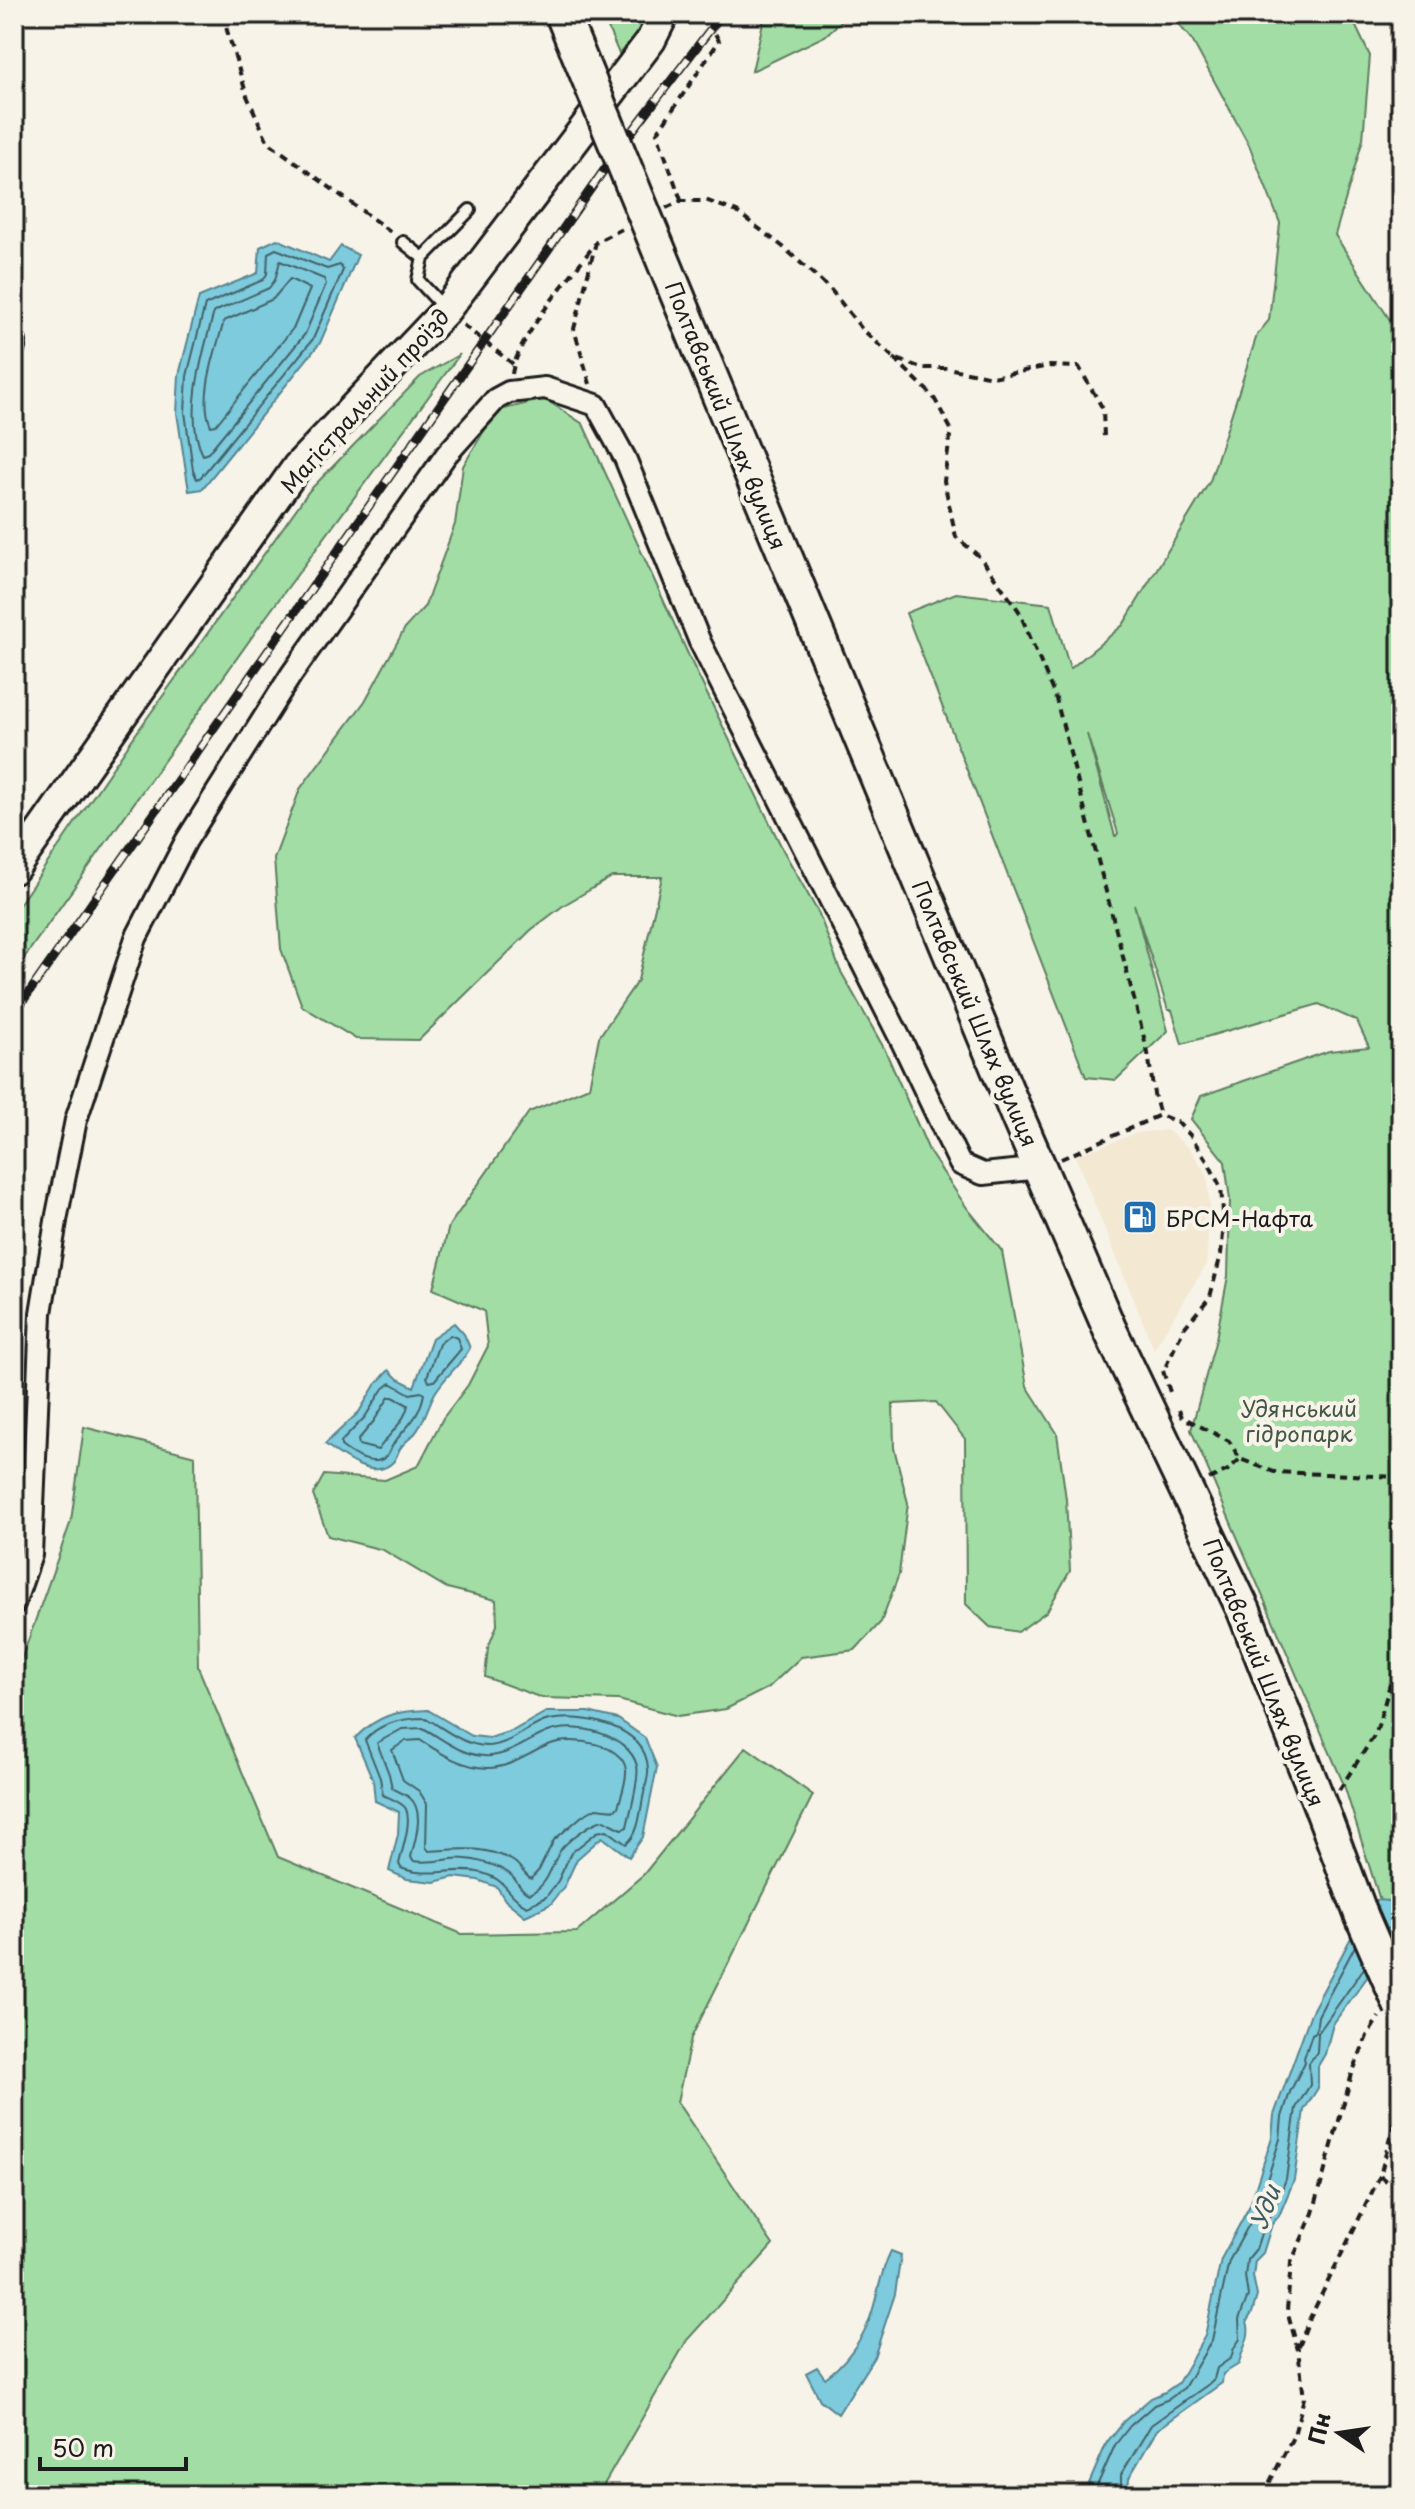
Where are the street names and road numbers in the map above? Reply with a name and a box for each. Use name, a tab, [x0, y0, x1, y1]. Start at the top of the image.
street label: Полтавський Шлях вулиця	[658, 276, 796, 554]
street label: Магістральний проїзд	[272, 300, 456, 500]
street label: Полтавський Шлях вулиця	[905, 875, 1047, 1151]
street label: Полтавський Шлях вулиця	[1196, 1533, 1334, 1811]

